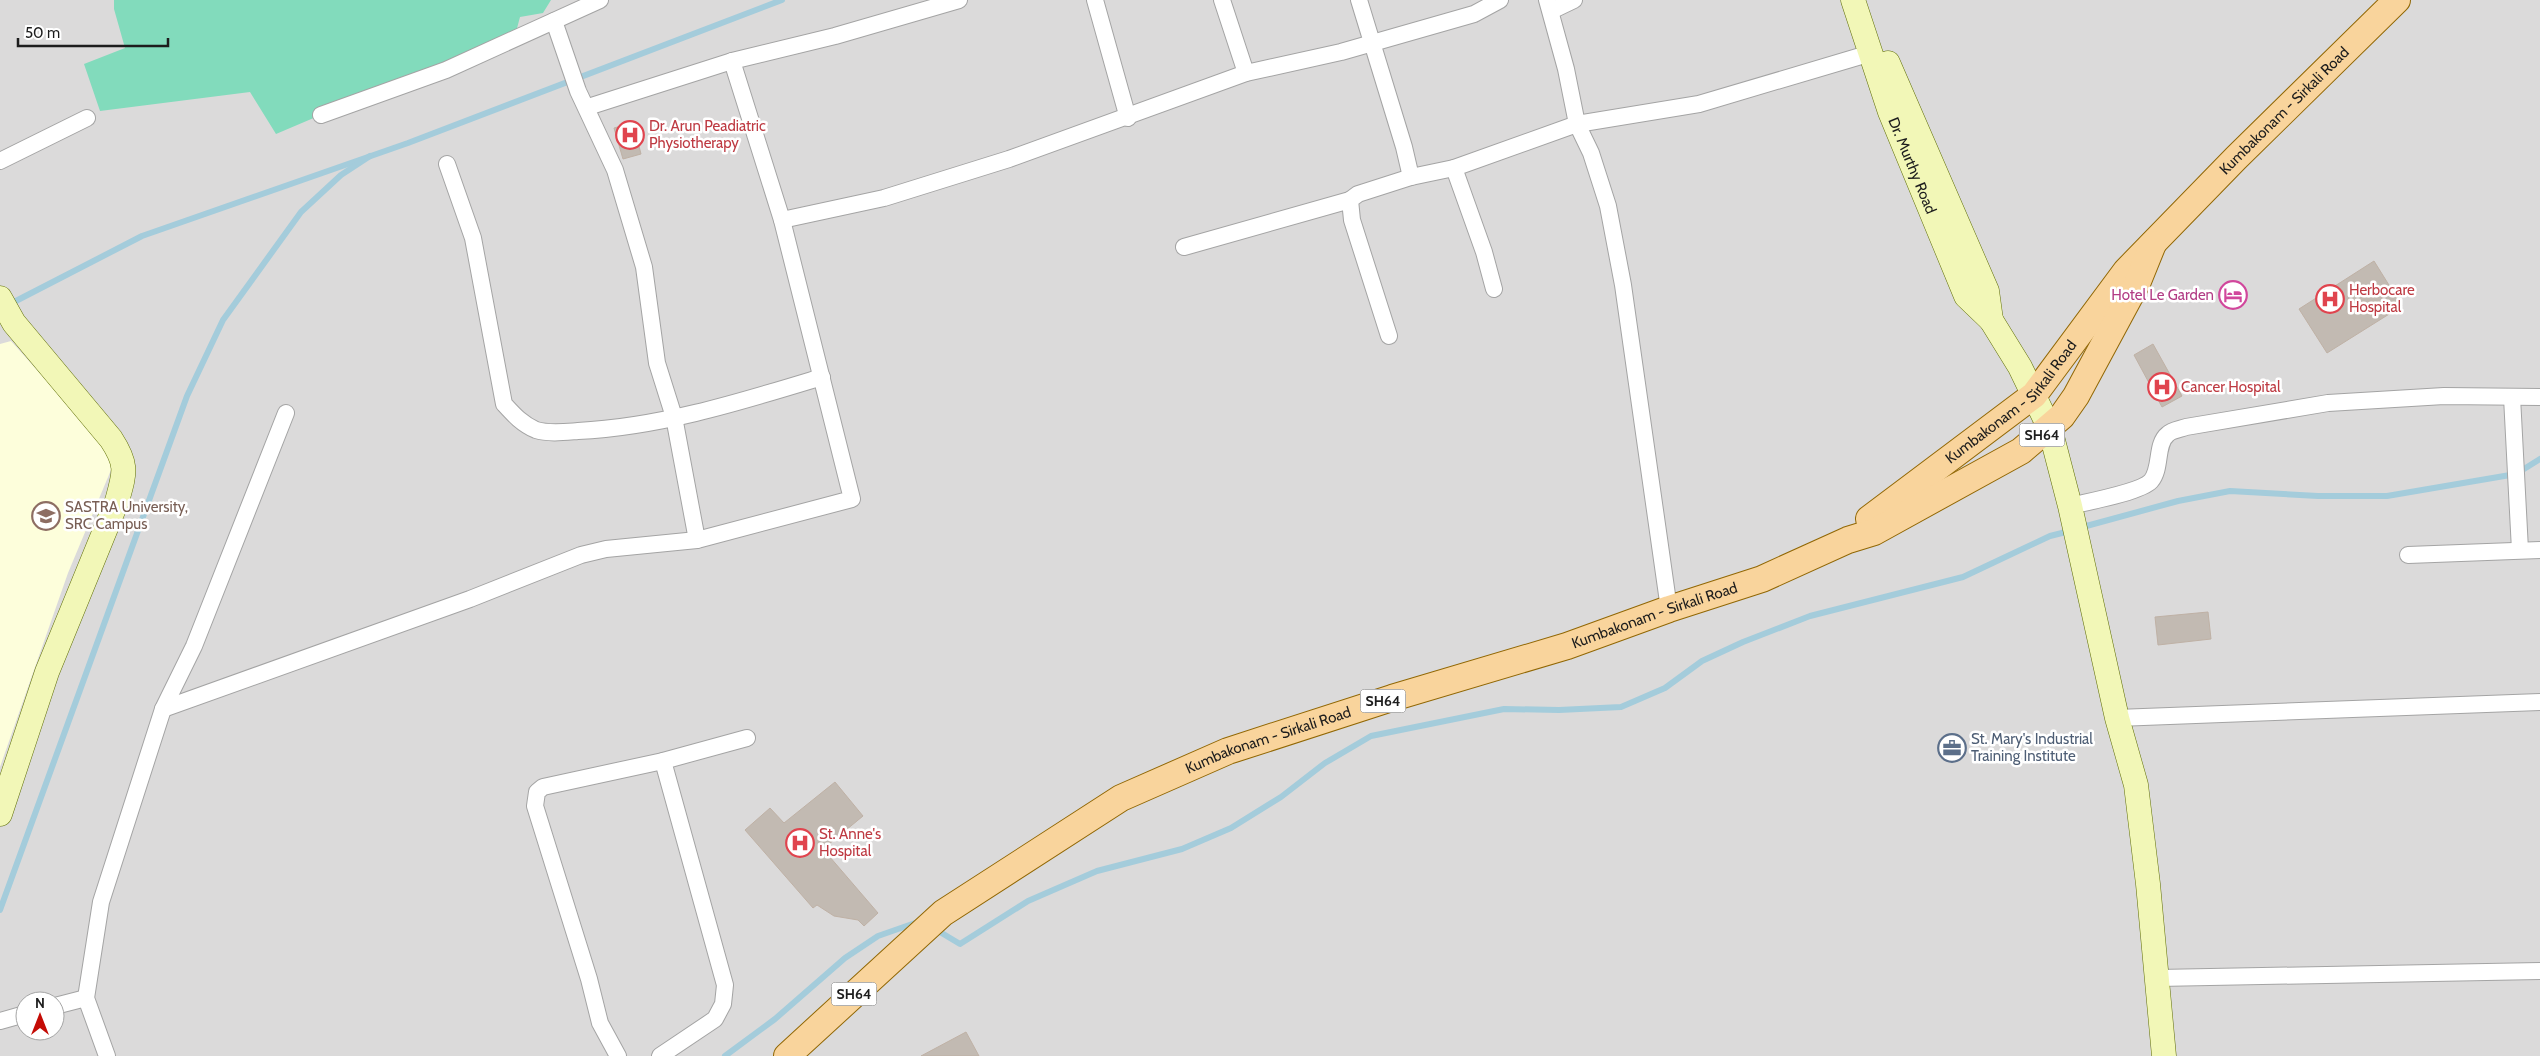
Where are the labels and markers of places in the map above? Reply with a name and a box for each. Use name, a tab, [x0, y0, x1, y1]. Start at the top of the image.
place label: Dr. Arun Peadiatric Physiotherapy	[649, 117, 766, 152]
hospital icon: Dr. Arun Peadiatric Physiotherapy	[615, 120, 645, 150]
hotel icon: Hotel Le Garden	[2218, 280, 2248, 310]
place label: Herbocare Hospital	[2349, 281, 2415, 316]
hospital icon: Herbocare Hospital	[2315, 284, 2345, 314]
place label: Hotel Le Garden	[2111, 286, 2214, 304]
hospital icon: Cancer Hospital	[2147, 372, 2177, 402]
place label: Cancer Hospital	[2181, 378, 2281, 396]
place label: SASTRA University, SRC Campus	[65, 498, 188, 533]
school or university icon: SASTRA University, SRC Campus	[31, 501, 61, 531]
place label: St. Mary's Industrial Training Institute	[1971, 730, 2093, 765]
office icon: St. Mary's Industrial Training Institute	[1937, 733, 1967, 763]
place label: St. Anne's Hospital	[819, 825, 881, 860]
hospital icon: St. Anne's Hospital	[785, 828, 815, 858]

